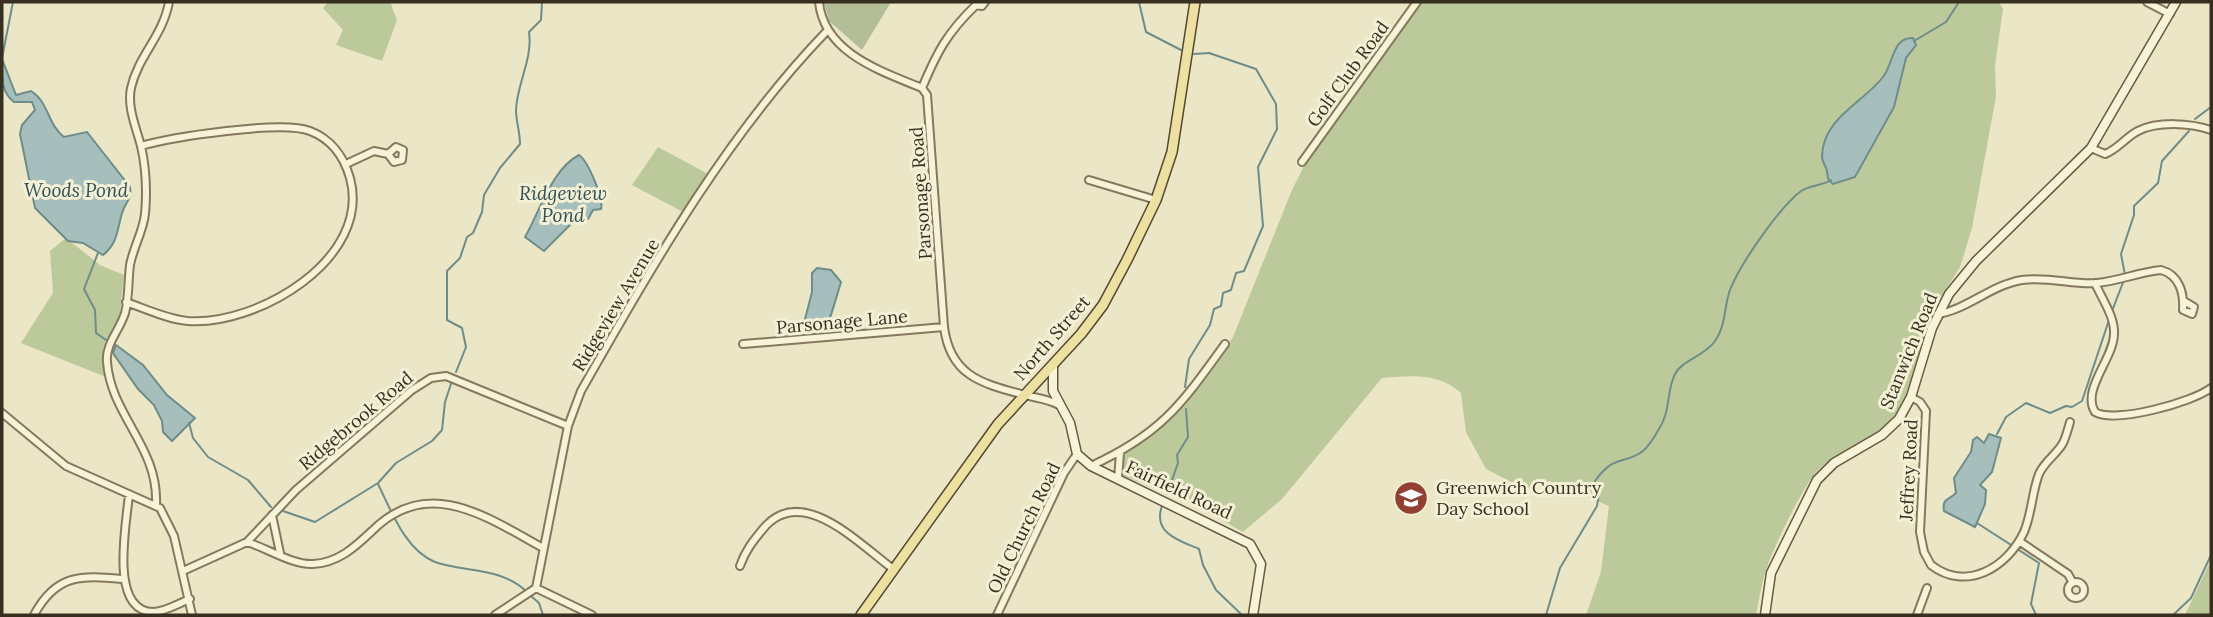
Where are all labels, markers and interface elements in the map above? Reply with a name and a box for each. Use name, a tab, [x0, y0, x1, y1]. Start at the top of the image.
street label: Golf Club Road	[1302, 16, 1394, 131]
street label: Parsonage Road	[904, 126, 937, 260]
water label: Woods Pond	[24, 178, 129, 202]
water label: Ridgeview Pond	[519, 181, 607, 227]
street label: Ridgeview Avenue	[567, 234, 664, 375]
street label: Stanwich Road	[1875, 289, 1942, 412]
street label: North Street	[1008, 290, 1095, 385]
street label: Parsonage Lane	[775, 304, 909, 339]
street label: Ridgebrook Road	[294, 366, 418, 475]
street label: Jeffrey Road	[1894, 418, 1923, 522]
street label: Fairfield Road	[1123, 455, 1236, 524]
street label: Old Church Road	[982, 458, 1065, 597]
place label: Greenwich Country Day School	[1436, 476, 1602, 520]
school or university icon: Greenwich Country Day School	[1392, 479, 1430, 517]

